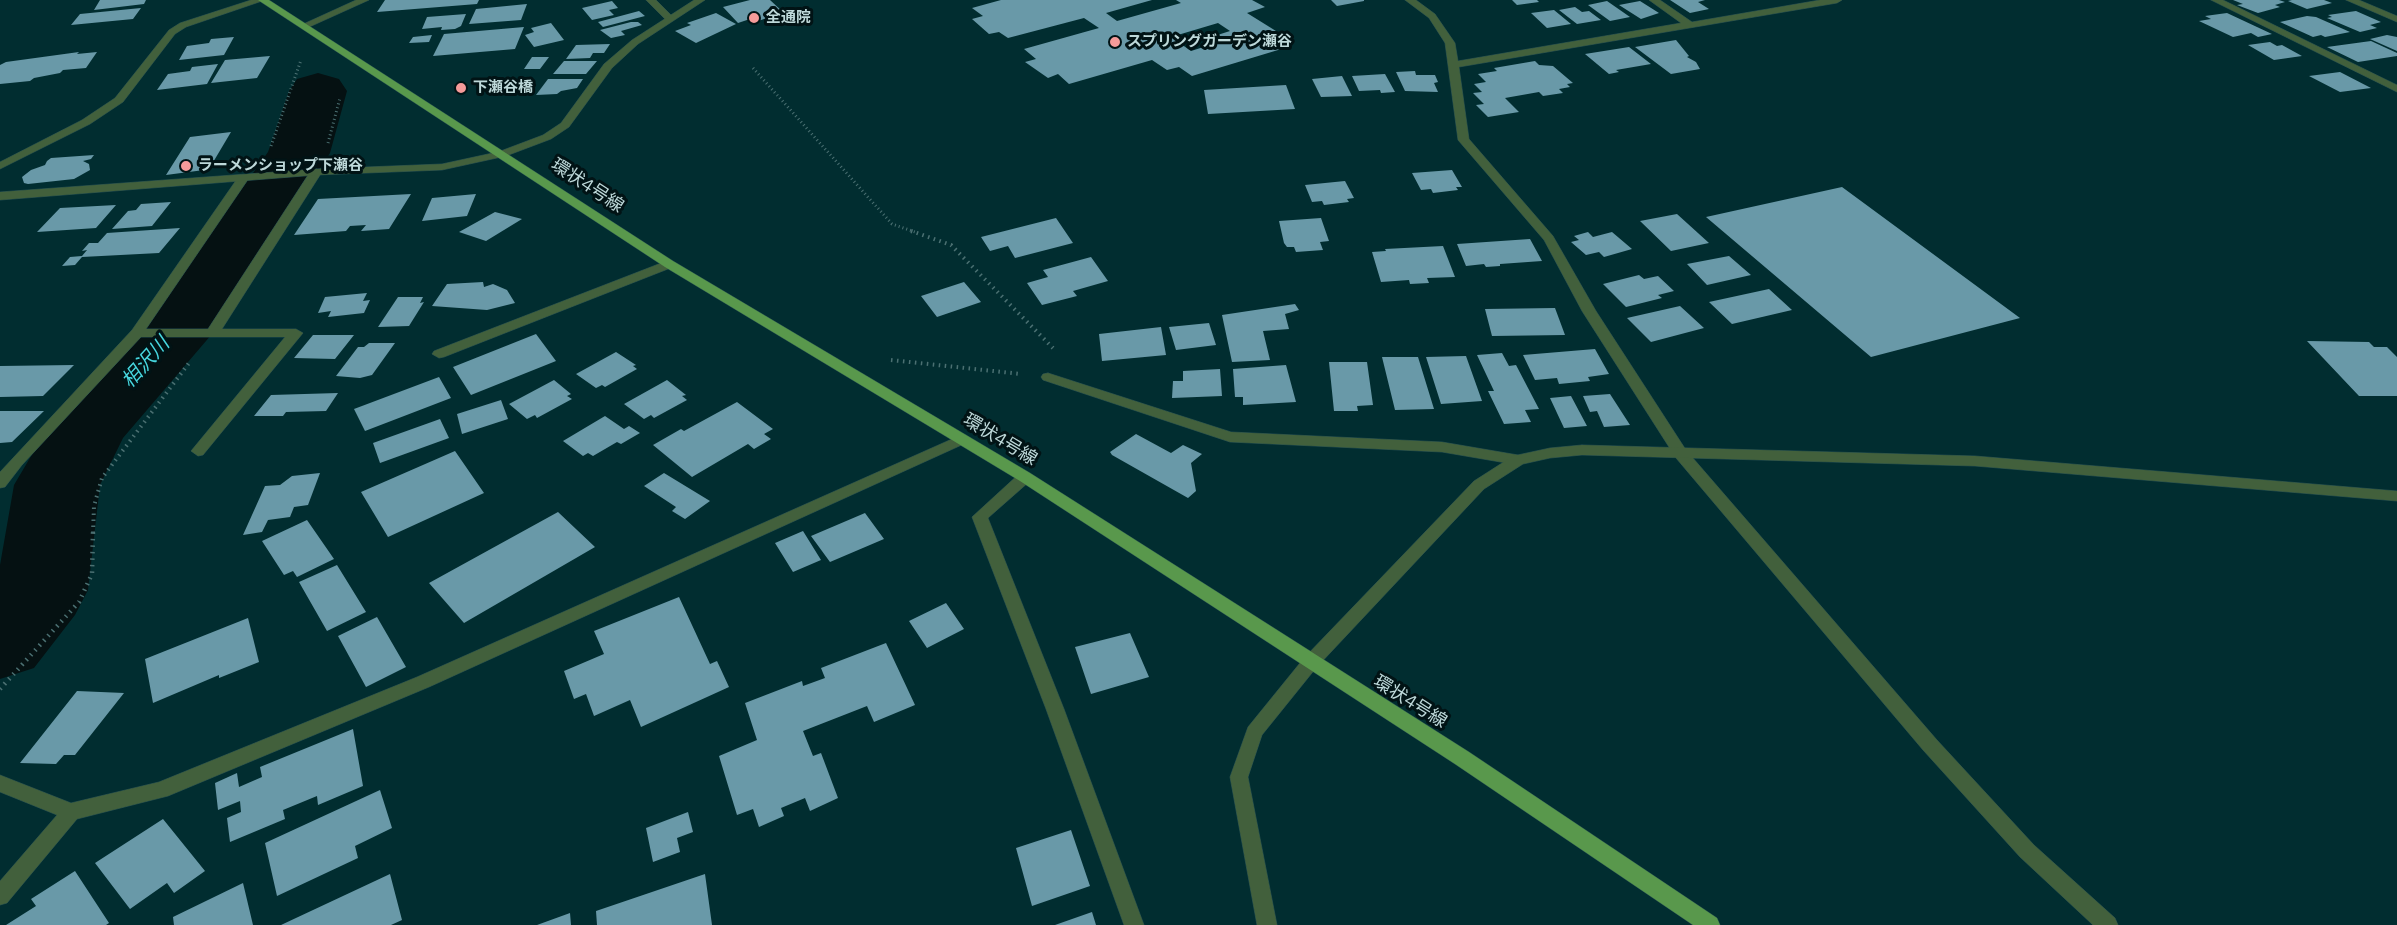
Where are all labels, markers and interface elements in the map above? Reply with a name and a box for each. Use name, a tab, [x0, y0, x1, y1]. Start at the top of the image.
place label: 全通院	[766, 9, 811, 27]
marker: 全通院	[747, 11, 761, 25]
place label: スプリングガーデン瀬谷	[1127, 33, 1292, 51]
marker: スプリングガーデン瀬谷	[1108, 35, 1122, 49]
place label: 下瀬谷橋	[473, 79, 533, 97]
marker: 下瀬谷橋	[454, 81, 468, 95]
street label: 環状4号線	[547, 154, 627, 218]
place label: ラーメンショップ下瀬谷	[198, 157, 363, 175]
marker: ラーメンショップ下瀬谷	[179, 159, 193, 173]
water label: 相沢川	[117, 333, 175, 393]
street label: 環状4号線	[959, 409, 1041, 471]
street label: 環状4号線	[1369, 671, 1451, 733]

